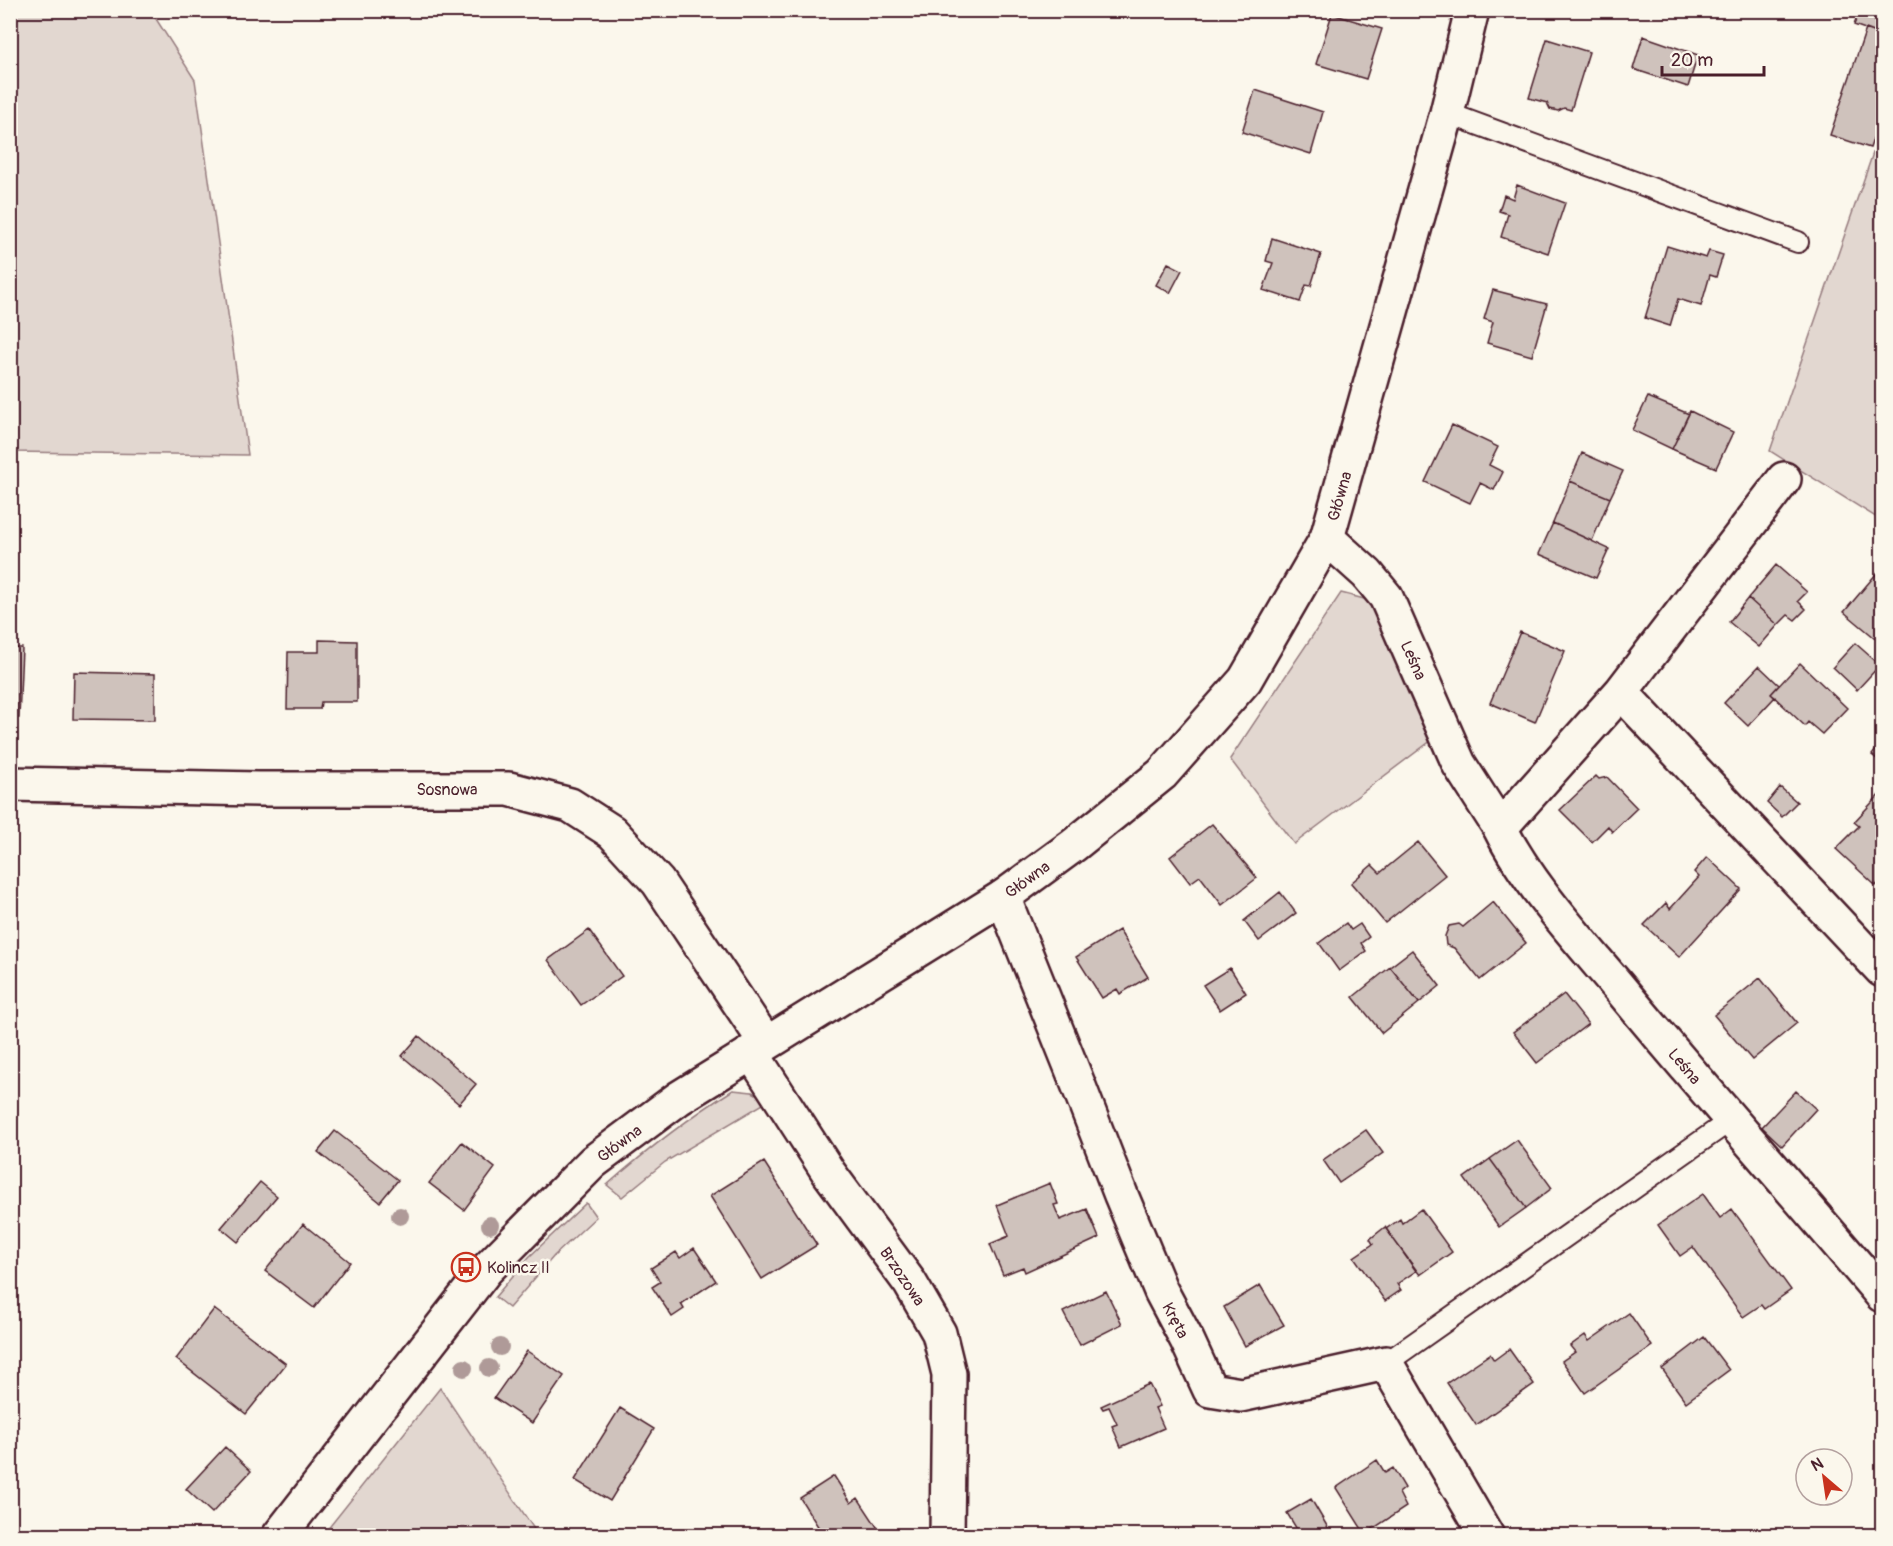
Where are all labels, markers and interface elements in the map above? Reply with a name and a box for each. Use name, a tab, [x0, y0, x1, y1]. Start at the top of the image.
scale bar	[1662, 39, 1764, 77]
text: 20 m	[1671, 49, 1713, 72]
street label: Główna	[1323, 469, 1357, 523]
street label: Leśna	[1396, 638, 1430, 683]
street label: Sosnowa	[416, 780, 478, 800]
street label: Główna	[1001, 857, 1054, 903]
street label: Leśna	[1664, 1045, 1705, 1089]
street label: Główna	[593, 1121, 646, 1167]
street label: Brzozowa	[875, 1243, 929, 1310]
bus stop icon: Kolincz II	[450, 1251, 482, 1283]
place label: Kolincz II	[487, 1258, 550, 1278]
street label: Kręta	[1157, 1299, 1193, 1342]
north arrow	[1794, 1447, 1854, 1507]
text: N	[1808, 1453, 1827, 1476]

